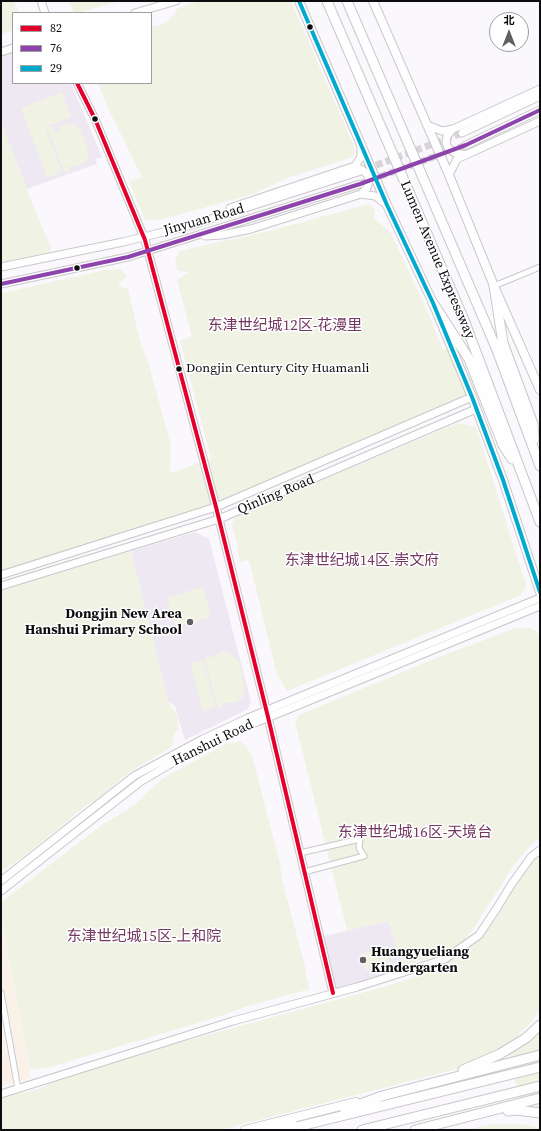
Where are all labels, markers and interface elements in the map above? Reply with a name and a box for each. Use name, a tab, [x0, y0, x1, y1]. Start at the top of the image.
legend	[12, 12, 152, 84]
north arrow	[489, 12, 529, 52]
text: 北	[504, 13, 515, 28]
text: 82	[50, 20, 62, 36]
unlabelled marker	[305, 22, 315, 32]
text: 76	[50, 40, 62, 56]
text: 29	[50, 60, 62, 76]
unlabelled marker	[90, 114, 100, 124]
street label: Lumen Avenue Expressway	[396, 178, 478, 342]
street label: Jinyuan Road	[162, 200, 246, 240]
unlabelled marker	[72, 263, 82, 273]
district label: 东津世纪城12区-花漫里	[208, 317, 362, 335]
place label: Dongjin Century City Huamanli	[186, 361, 369, 377]
marker: Dongjin Century City Huamanli	[174, 364, 184, 374]
street label: Qinling Road	[235, 471, 317, 519]
district label: 东津世纪城14区-崇文府	[285, 552, 439, 570]
place label: Dongjin New Area Hanshui Primary School	[25, 606, 182, 638]
marker: Dongjin New Area Hanshui Primary School	[185, 617, 195, 627]
street label: Hanshui Road	[170, 716, 256, 770]
district label: 东津世纪城16区-天境台	[338, 824, 492, 842]
district label: 东津世纪城15区-上和院	[67, 928, 221, 946]
place label: Huangyueliang Kindergarten	[371, 944, 469, 976]
marker: Huangyueliang Kindergarten	[358, 955, 368, 965]

